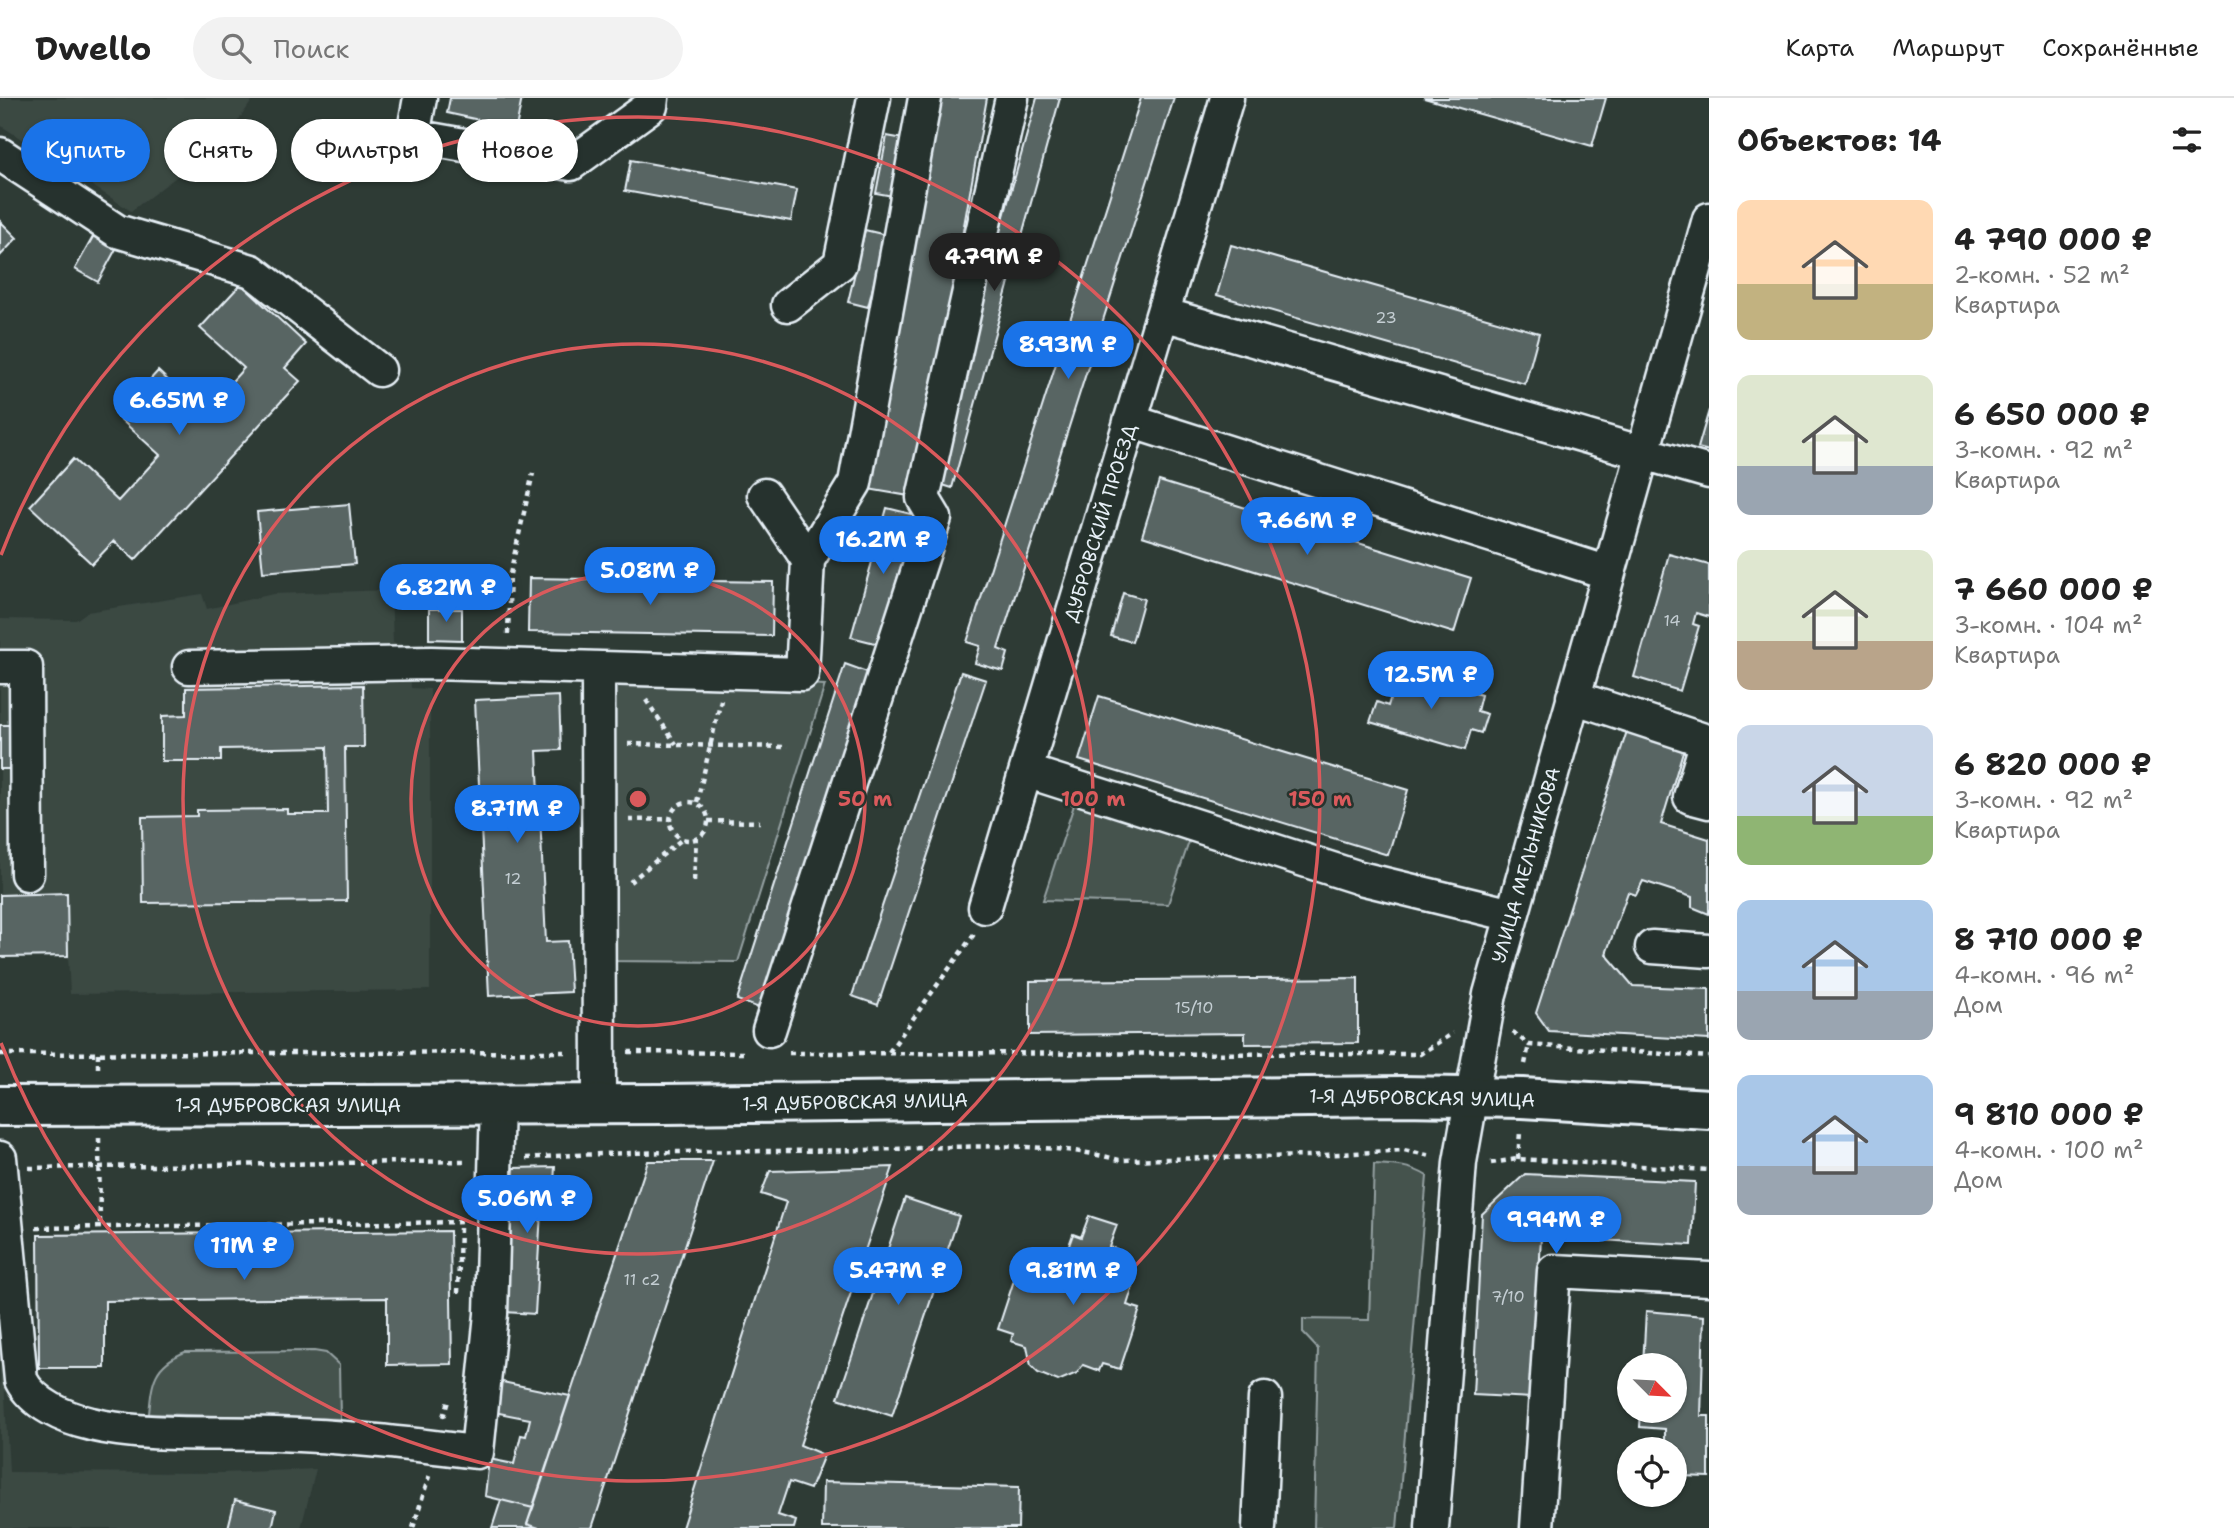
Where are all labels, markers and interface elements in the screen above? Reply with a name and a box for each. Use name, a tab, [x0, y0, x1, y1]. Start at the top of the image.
search box	[193, 17, 683, 80]
text: Dwello	[35, 26, 151, 71]
icon: search	[217, 29, 255, 67]
text: Поиск	[273, 31, 349, 66]
text: Карта	[1786, 32, 1854, 64]
text: Маршрут	[1892, 32, 2004, 64]
text: Сохранённые	[2042, 32, 2199, 64]
chip: Купить	[21, 119, 150, 182]
chip: Снять	[164, 119, 277, 182]
chip: Фильтры	[291, 119, 443, 182]
chip: Новое	[457, 119, 578, 182]
text: Объектов: 14	[1737, 120, 1942, 161]
icon: filters	[2168, 121, 2206, 159]
text: 4 790 000 ₽	[1954, 219, 2152, 260]
icon: home	[1793, 228, 1877, 312]
pin: 4.79M ₽	[929, 234, 1059, 293]
text: 4.79M ₽	[945, 241, 1043, 271]
text: 2-комн. · 52 m²	[1954, 260, 2130, 290]
text: Квартира	[1954, 290, 2060, 320]
house number: 23	[1375, 307, 1397, 328]
pin: 8.93M ₽	[1003, 322, 1133, 381]
text: 8.93M ₽	[1019, 329, 1117, 359]
pin: 6.65M ₽	[114, 378, 244, 437]
text: 6.65M ₽	[129, 385, 229, 415]
text: 6 650 000 ₽	[1954, 394, 2150, 435]
icon: home	[1793, 403, 1877, 487]
street label: ДУБРОВСКИЙ ПРОЕЗД	[1058, 420, 1142, 625]
text: 3-комн. · 92 m²	[1954, 435, 2133, 465]
text: Квартира	[1954, 465, 2060, 495]
pin: 7.66M ₽	[1242, 498, 1372, 557]
text: 7.66M ₽	[1257, 505, 1357, 535]
pin: 16.2M ₽	[818, 517, 948, 576]
text: 16.2M ₽	[835, 524, 931, 554]
pin: 5.08M ₽	[585, 547, 715, 607]
text: 5.08M ₽	[600, 555, 700, 585]
pin: 6.82M ₽	[381, 564, 511, 624]
text: 7 660 000 ₽	[1954, 569, 2153, 610]
text: 6.82M ₽	[395, 572, 497, 602]
icon: home	[1793, 578, 1877, 662]
house number: 14	[1663, 610, 1681, 631]
text: 3-комн. · 104 m²	[1954, 610, 2143, 640]
text: Квартира	[1954, 640, 2060, 670]
pin: 12.5M ₽	[1366, 652, 1496, 711]
text: 12.5M ₽	[1384, 659, 1478, 689]
text: 6 820 000 ₽	[1954, 744, 2152, 785]
icon: home	[1793, 753, 1877, 837]
street label: УЛИЦА МЕЛЬНИКОВА	[1486, 764, 1566, 966]
text: 50 m	[838, 785, 892, 813]
text: 100 m	[1061, 785, 1125, 813]
text: 150 m	[1288, 785, 1352, 813]
text: 3-комн. · 92 m²	[1954, 785, 2133, 815]
pin: 8.71M ₽	[452, 786, 582, 845]
centre of rings	[626, 787, 650, 811]
text: 8.71M ₽	[471, 793, 563, 823]
text: Квартира	[1954, 815, 2060, 845]
house number: 12	[504, 868, 522, 889]
text: 8 710 000 ₽	[1954, 919, 2143, 960]
icon: home	[1793, 928, 1877, 1012]
text: 4-комн. · 96 m²	[1954, 960, 2134, 990]
text: Дом	[1954, 990, 2003, 1020]
house number: 15/10	[1174, 997, 1214, 1018]
street label: 1-Я ДУБРОВСКАЯ УЛИЦА	[1309, 1084, 1535, 1112]
street label: 1-Я ДУБРОВСКАЯ УЛИЦА	[742, 1088, 968, 1116]
street label: 1-Я ДУБРОВСКАЯ УЛИЦА	[175, 1093, 401, 1118]
text: 9 810 000 ₽	[1954, 1094, 2144, 1135]
icon: home	[1793, 1103, 1877, 1187]
text: 4-комн. · 100 m²	[1954, 1135, 2144, 1165]
text: Дом	[1954, 1165, 2003, 1195]
pin: 5.06M ₽	[462, 1176, 592, 1235]
text: 5.06M ₽	[477, 1183, 577, 1213]
pin: 9.94M ₽	[1491, 1196, 1621, 1256]
text: 9.94M ₽	[1506, 1204, 1606, 1234]
pin: 11M ₽	[195, 1222, 293, 1282]
text: 11M ₽	[210, 1230, 278, 1260]
pin: 5.47M ₽	[833, 1248, 963, 1307]
pin: 9.81M ₽	[1008, 1248, 1138, 1307]
text: 5.47M ₽	[849, 1255, 947, 1285]
text: 9.81M ₽	[1025, 1255, 1121, 1285]
house number: 11 c2	[624, 1269, 660, 1290]
house number: 7/10	[1491, 1286, 1525, 1307]
north arrow	[1617, 1353, 1687, 1423]
map controls	[1617, 1353, 1687, 1507]
button: locate	[1617, 1437, 1687, 1507]

